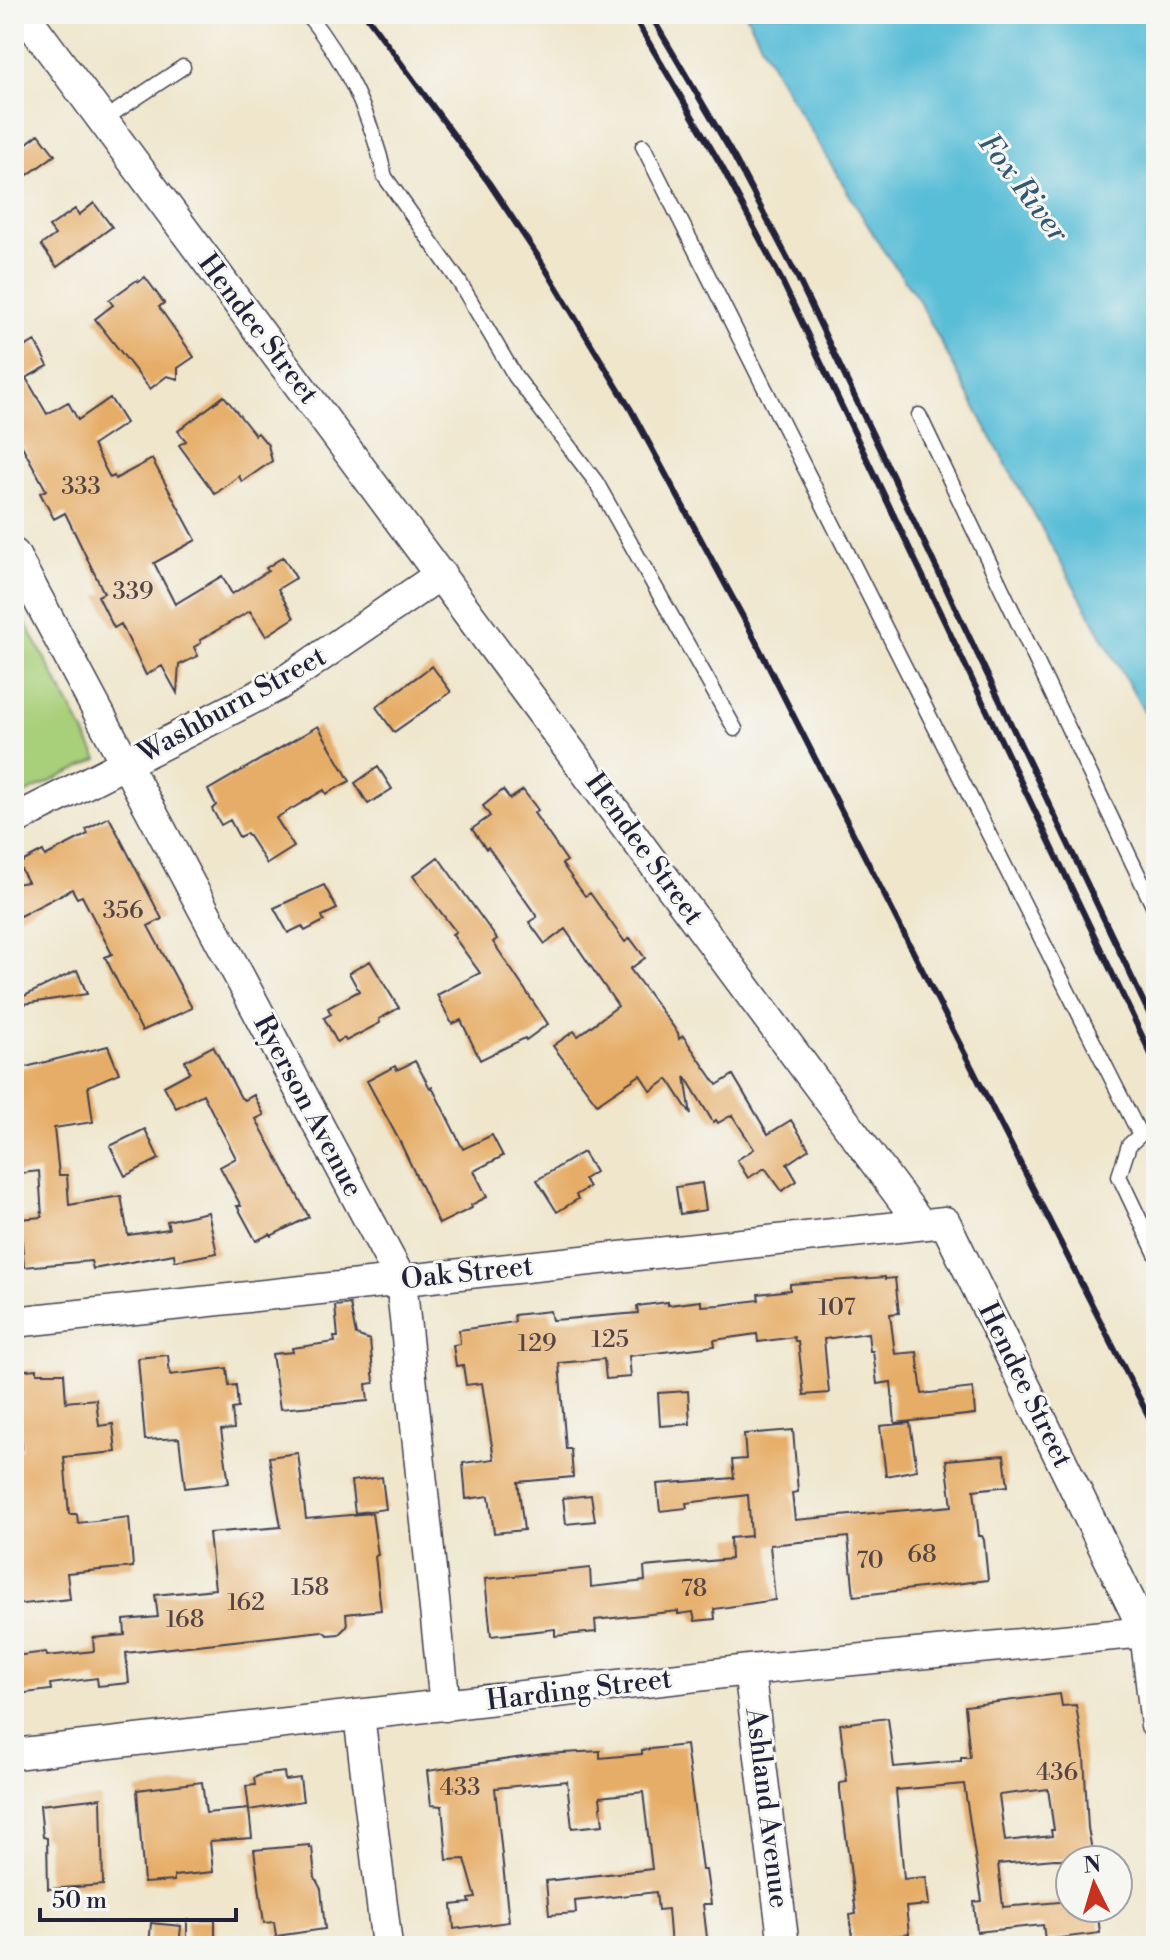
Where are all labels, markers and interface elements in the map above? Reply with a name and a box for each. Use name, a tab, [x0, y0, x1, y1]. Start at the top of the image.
water label: Fox River	[970, 126, 1077, 251]
street label: Hendee Street	[190, 247, 326, 411]
house number: 333	[61, 472, 101, 502]
house number: 339	[112, 577, 154, 607]
street label: Washburn Street	[131, 639, 332, 772]
street label: Hendee Street	[577, 766, 711, 932]
house number: 356	[102, 896, 144, 926]
street label: Ryerson Avenue	[245, 1009, 371, 1203]
street label: Oak Street	[399, 1249, 535, 1297]
house number: 107	[818, 1293, 856, 1323]
street label: Hendee Street	[970, 1297, 1080, 1473]
house number: 125	[591, 1325, 629, 1355]
house number: 129	[517, 1329, 557, 1359]
house number: 68	[907, 1540, 937, 1570]
house number: 70	[856, 1546, 884, 1576]
house number: 158	[291, 1573, 329, 1603]
house number: 78	[681, 1574, 707, 1604]
house number: 162	[227, 1588, 265, 1618]
house number: 168	[166, 1605, 204, 1635]
street label: Harding Street	[484, 1661, 674, 1719]
street label: Ashland Avenue	[737, 1705, 797, 1910]
house number: 436	[1036, 1758, 1078, 1788]
house number: 433	[440, 1773, 480, 1803]
north arrow	[1054, 1844, 1134, 1924]
text: N	[1083, 1851, 1103, 1880]
scale bar	[40, 1872, 236, 1922]
text: 50 m	[52, 1886, 107, 1916]

